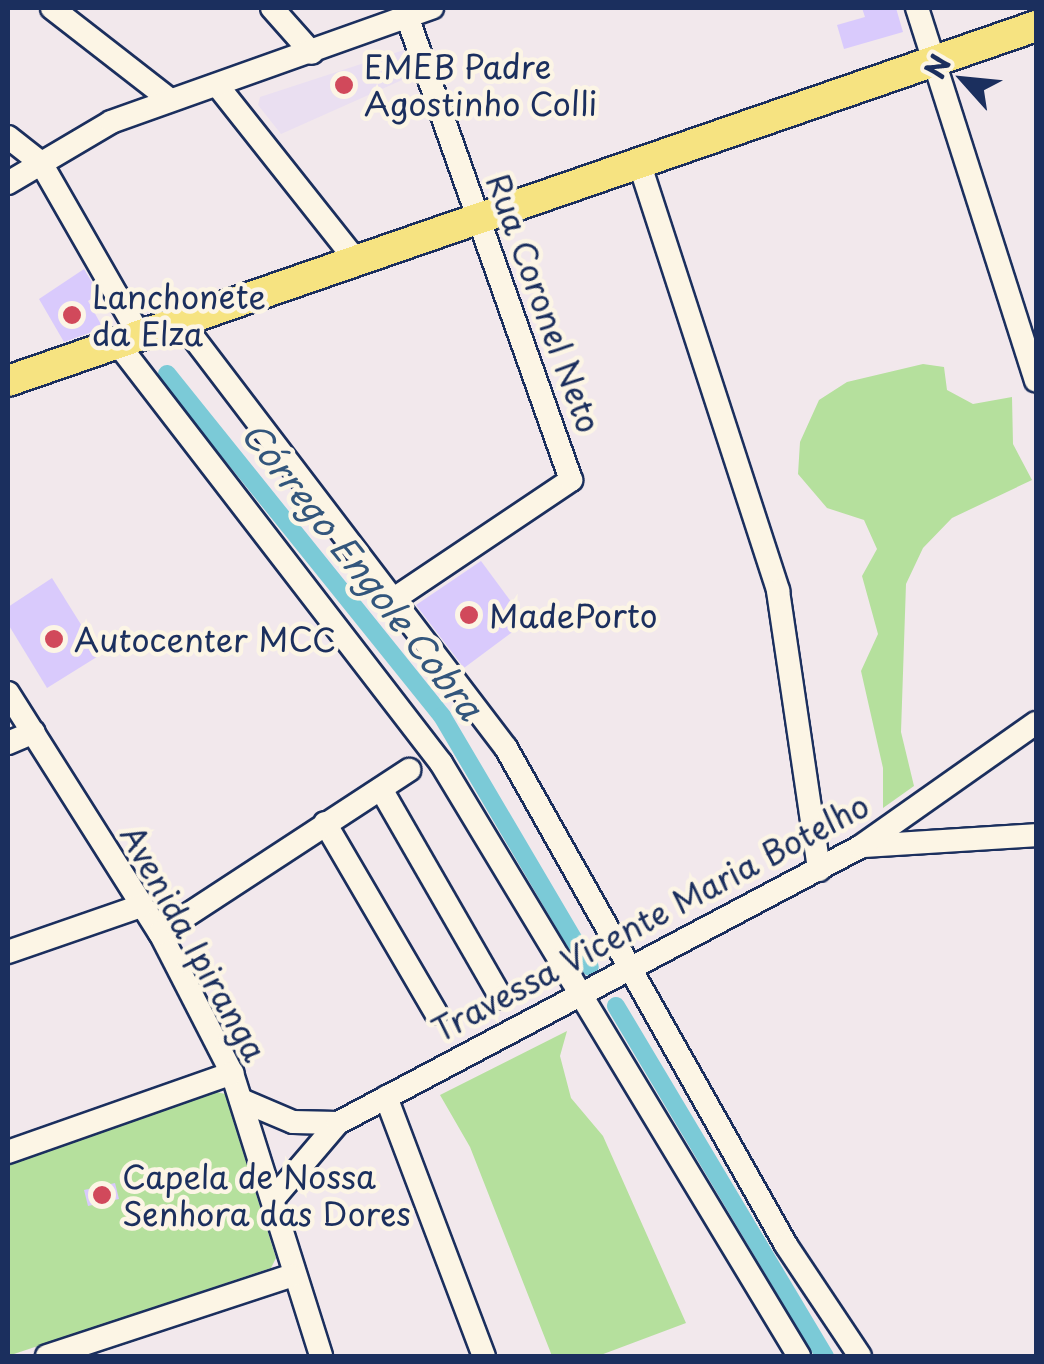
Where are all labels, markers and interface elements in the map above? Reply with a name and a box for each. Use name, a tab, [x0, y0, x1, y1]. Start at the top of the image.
north arrow	[914, 30, 1014, 130]
text: N	[913, 47, 961, 86]
place label: EMEB Padre Agostinho Colli	[364, 48, 597, 123]
marker: EMEB Padre Agostinho Colli	[333, 74, 355, 96]
street label: Rua Coronel Neto	[479, 167, 609, 439]
place label: Lanchonete da Elza	[92, 278, 266, 353]
marker: Lanchonete da Elza	[61, 304, 83, 326]
water label: Córrego Engole Cobra	[232, 411, 494, 729]
place label: MadePorto	[489, 596, 658, 634]
marker: MadePorto	[458, 604, 480, 626]
place label: Autocenter MCC	[74, 620, 337, 658]
marker: Autocenter MCC	[43, 628, 65, 650]
street label: Travessa Vicente Maria Botelho	[425, 785, 875, 1049]
street label: Avenida Ipiranga	[114, 819, 274, 1067]
place label: Capela de Nossa Senhora das Dores	[122, 1158, 410, 1233]
marker: Capela de Nossa Senhora das Dores	[91, 1184, 113, 1206]

